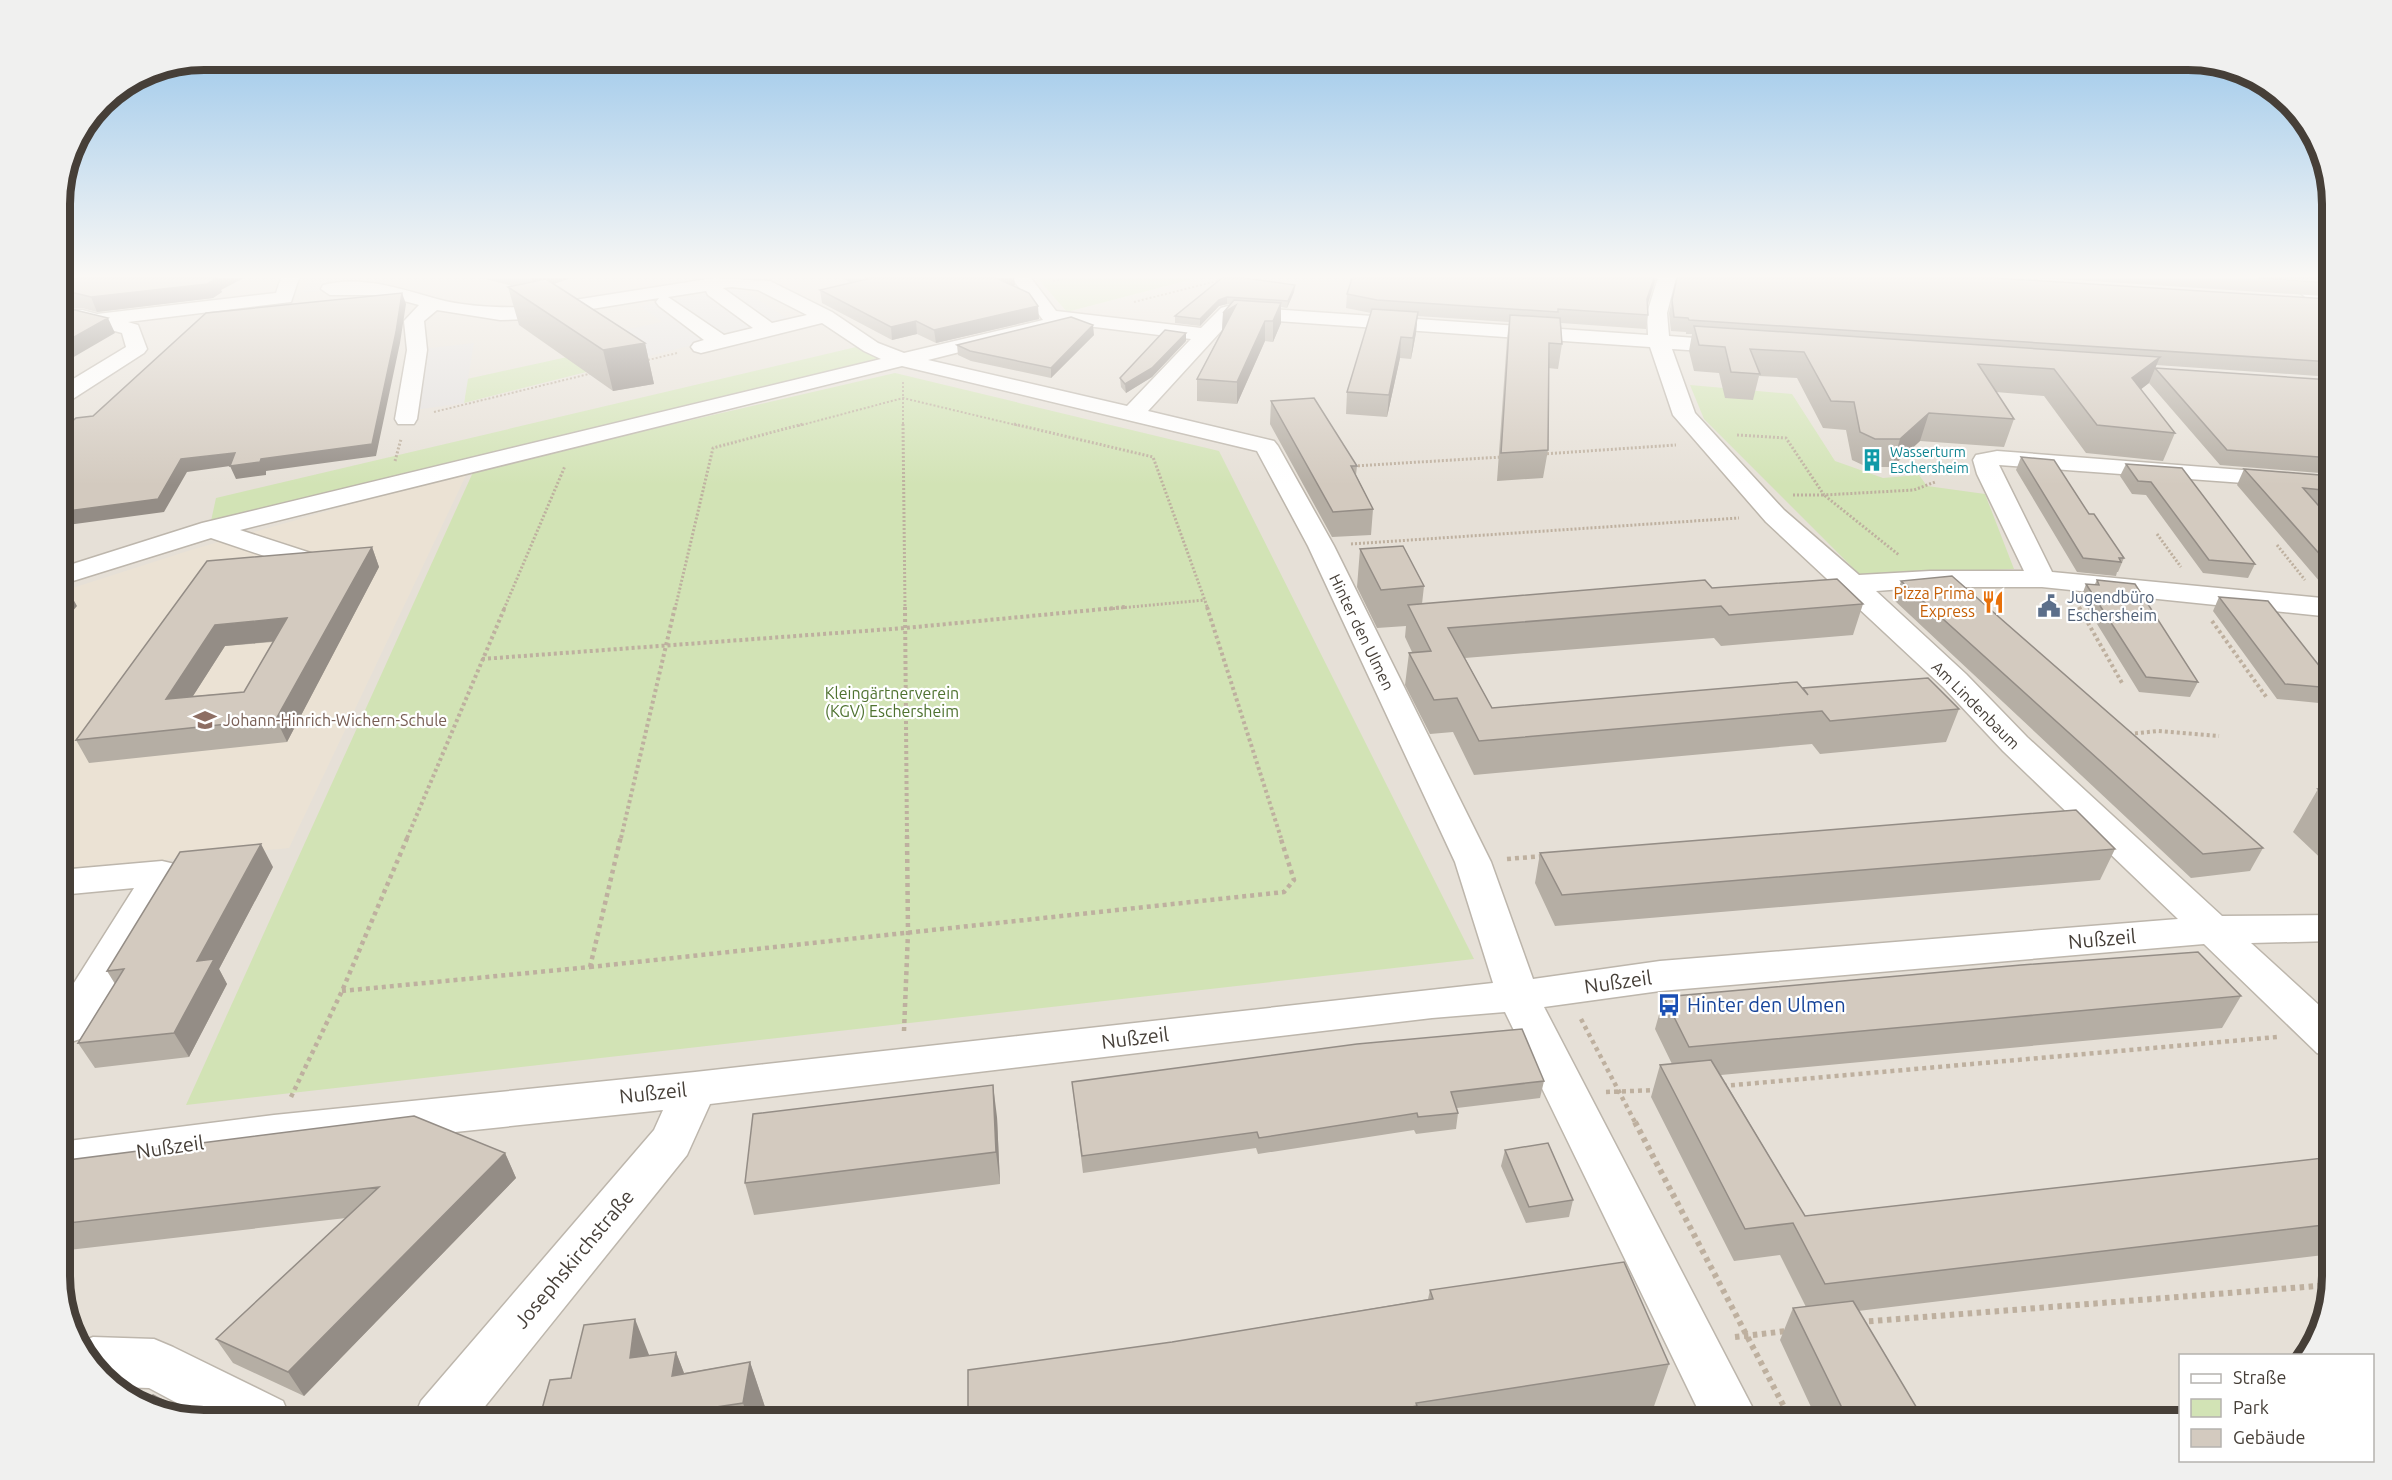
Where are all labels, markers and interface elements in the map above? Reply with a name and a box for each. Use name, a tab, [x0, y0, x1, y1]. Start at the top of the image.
place label: Wasserturm Eschersheim	[1890, 444, 1969, 476]
building icon: Wasserturm Eschersheim	[1859, 447, 1885, 473]
street label: Hinter den Ulmen	[1326, 571, 1398, 693]
place label: Pizza Prima Express	[1893, 584, 1975, 620]
place label: Jugendbüro Eschersheim	[2067, 588, 2157, 624]
restaurant icon: Pizza Prima Express	[1980, 589, 2006, 615]
public building icon: Jugendbüro Eschersheim	[2036, 593, 2062, 619]
street label: Am Lindenbaum	[1928, 657, 2024, 753]
park label: Kleingärtnerverein (KGV) Eschersheim	[825, 684, 959, 721]
school or university icon: Johann-Hinrich-Wichern-Schule	[192, 707, 218, 733]
place label: Johann-Hinrich-Wichern-Schule	[223, 711, 447, 729]
street label: Nußzeil	[2067, 924, 2137, 953]
street label: Nußzeil	[1583, 965, 1653, 998]
bus stop icon: Hinter den Ulmen	[1656, 992, 1682, 1018]
place label: Hinter den Ulmen	[1687, 993, 1846, 1016]
street label: Nußzeil	[1100, 1022, 1170, 1053]
street label: Nußzeil	[618, 1078, 688, 1107]
street label: Nußzeil	[135, 1130, 205, 1163]
street label: Josephskirchstraße	[509, 1185, 638, 1333]
legend	[2179, 1354, 2374, 1462]
text: Straße	[2233, 1367, 2286, 1387]
text: Park	[2233, 1397, 2269, 1417]
text: Gebäude	[2233, 1427, 2305, 1447]

